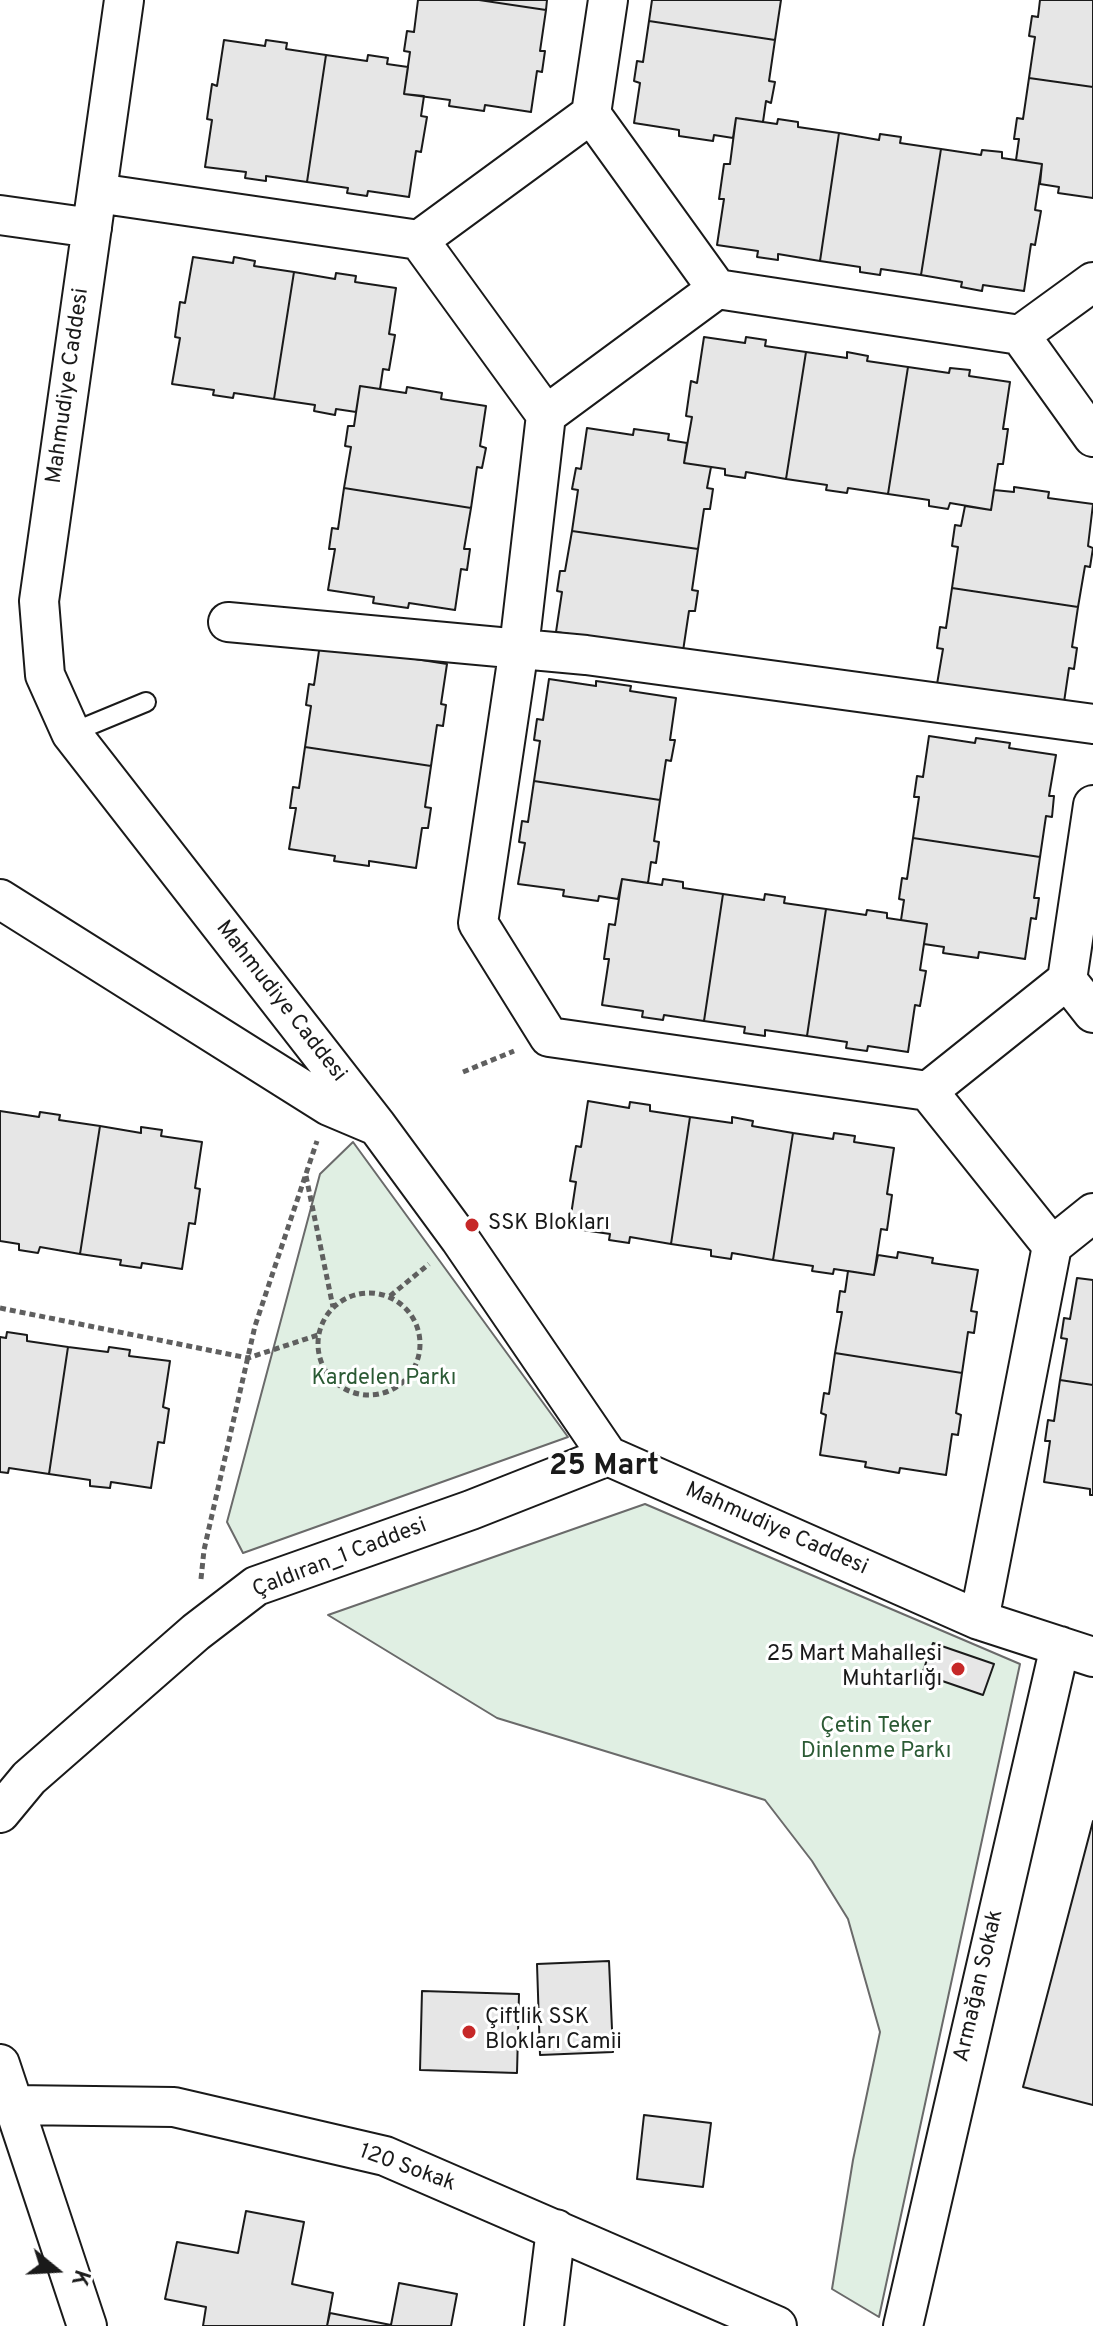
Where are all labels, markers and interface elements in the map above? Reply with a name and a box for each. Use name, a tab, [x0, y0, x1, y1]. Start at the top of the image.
street label: Mahmudiye Caddesi	[42, 287, 96, 485]
street label: Mahmudiye Caddesi	[209, 916, 351, 1088]
place label: SSK Blokları	[488, 1212, 610, 1238]
marker: SSK Blokları	[463, 1216, 481, 1234]
park label: Kardelen Parkı	[312, 1367, 456, 1393]
district label: 25 Mart	[549, 1450, 659, 1486]
street label: Mahmudiye Caddesi	[681, 1478, 871, 1582]
street label: Çaldıran_1 Caddesi	[249, 1514, 431, 1604]
place label: 25 Mart Mahallesi Muhtarlığı	[767, 1643, 942, 1694]
marker: 25 Mart Mahallesi Muhtarlığı	[949, 1660, 967, 1678]
park label: Çetin Teker Dinlenme Parkı	[801, 1715, 951, 1766]
street label: Armağan Sokak	[950, 1907, 1010, 2065]
place label: Çiftlik SSK Blokları Camii	[485, 2006, 622, 2058]
marker: Çiftlik SSK Blokları Camii	[460, 2023, 478, 2041]
street label: 120 Sokak	[355, 2139, 459, 2199]
north arrow	[16, 2230, 96, 2310]
text: K	[64, 2266, 95, 2289]

